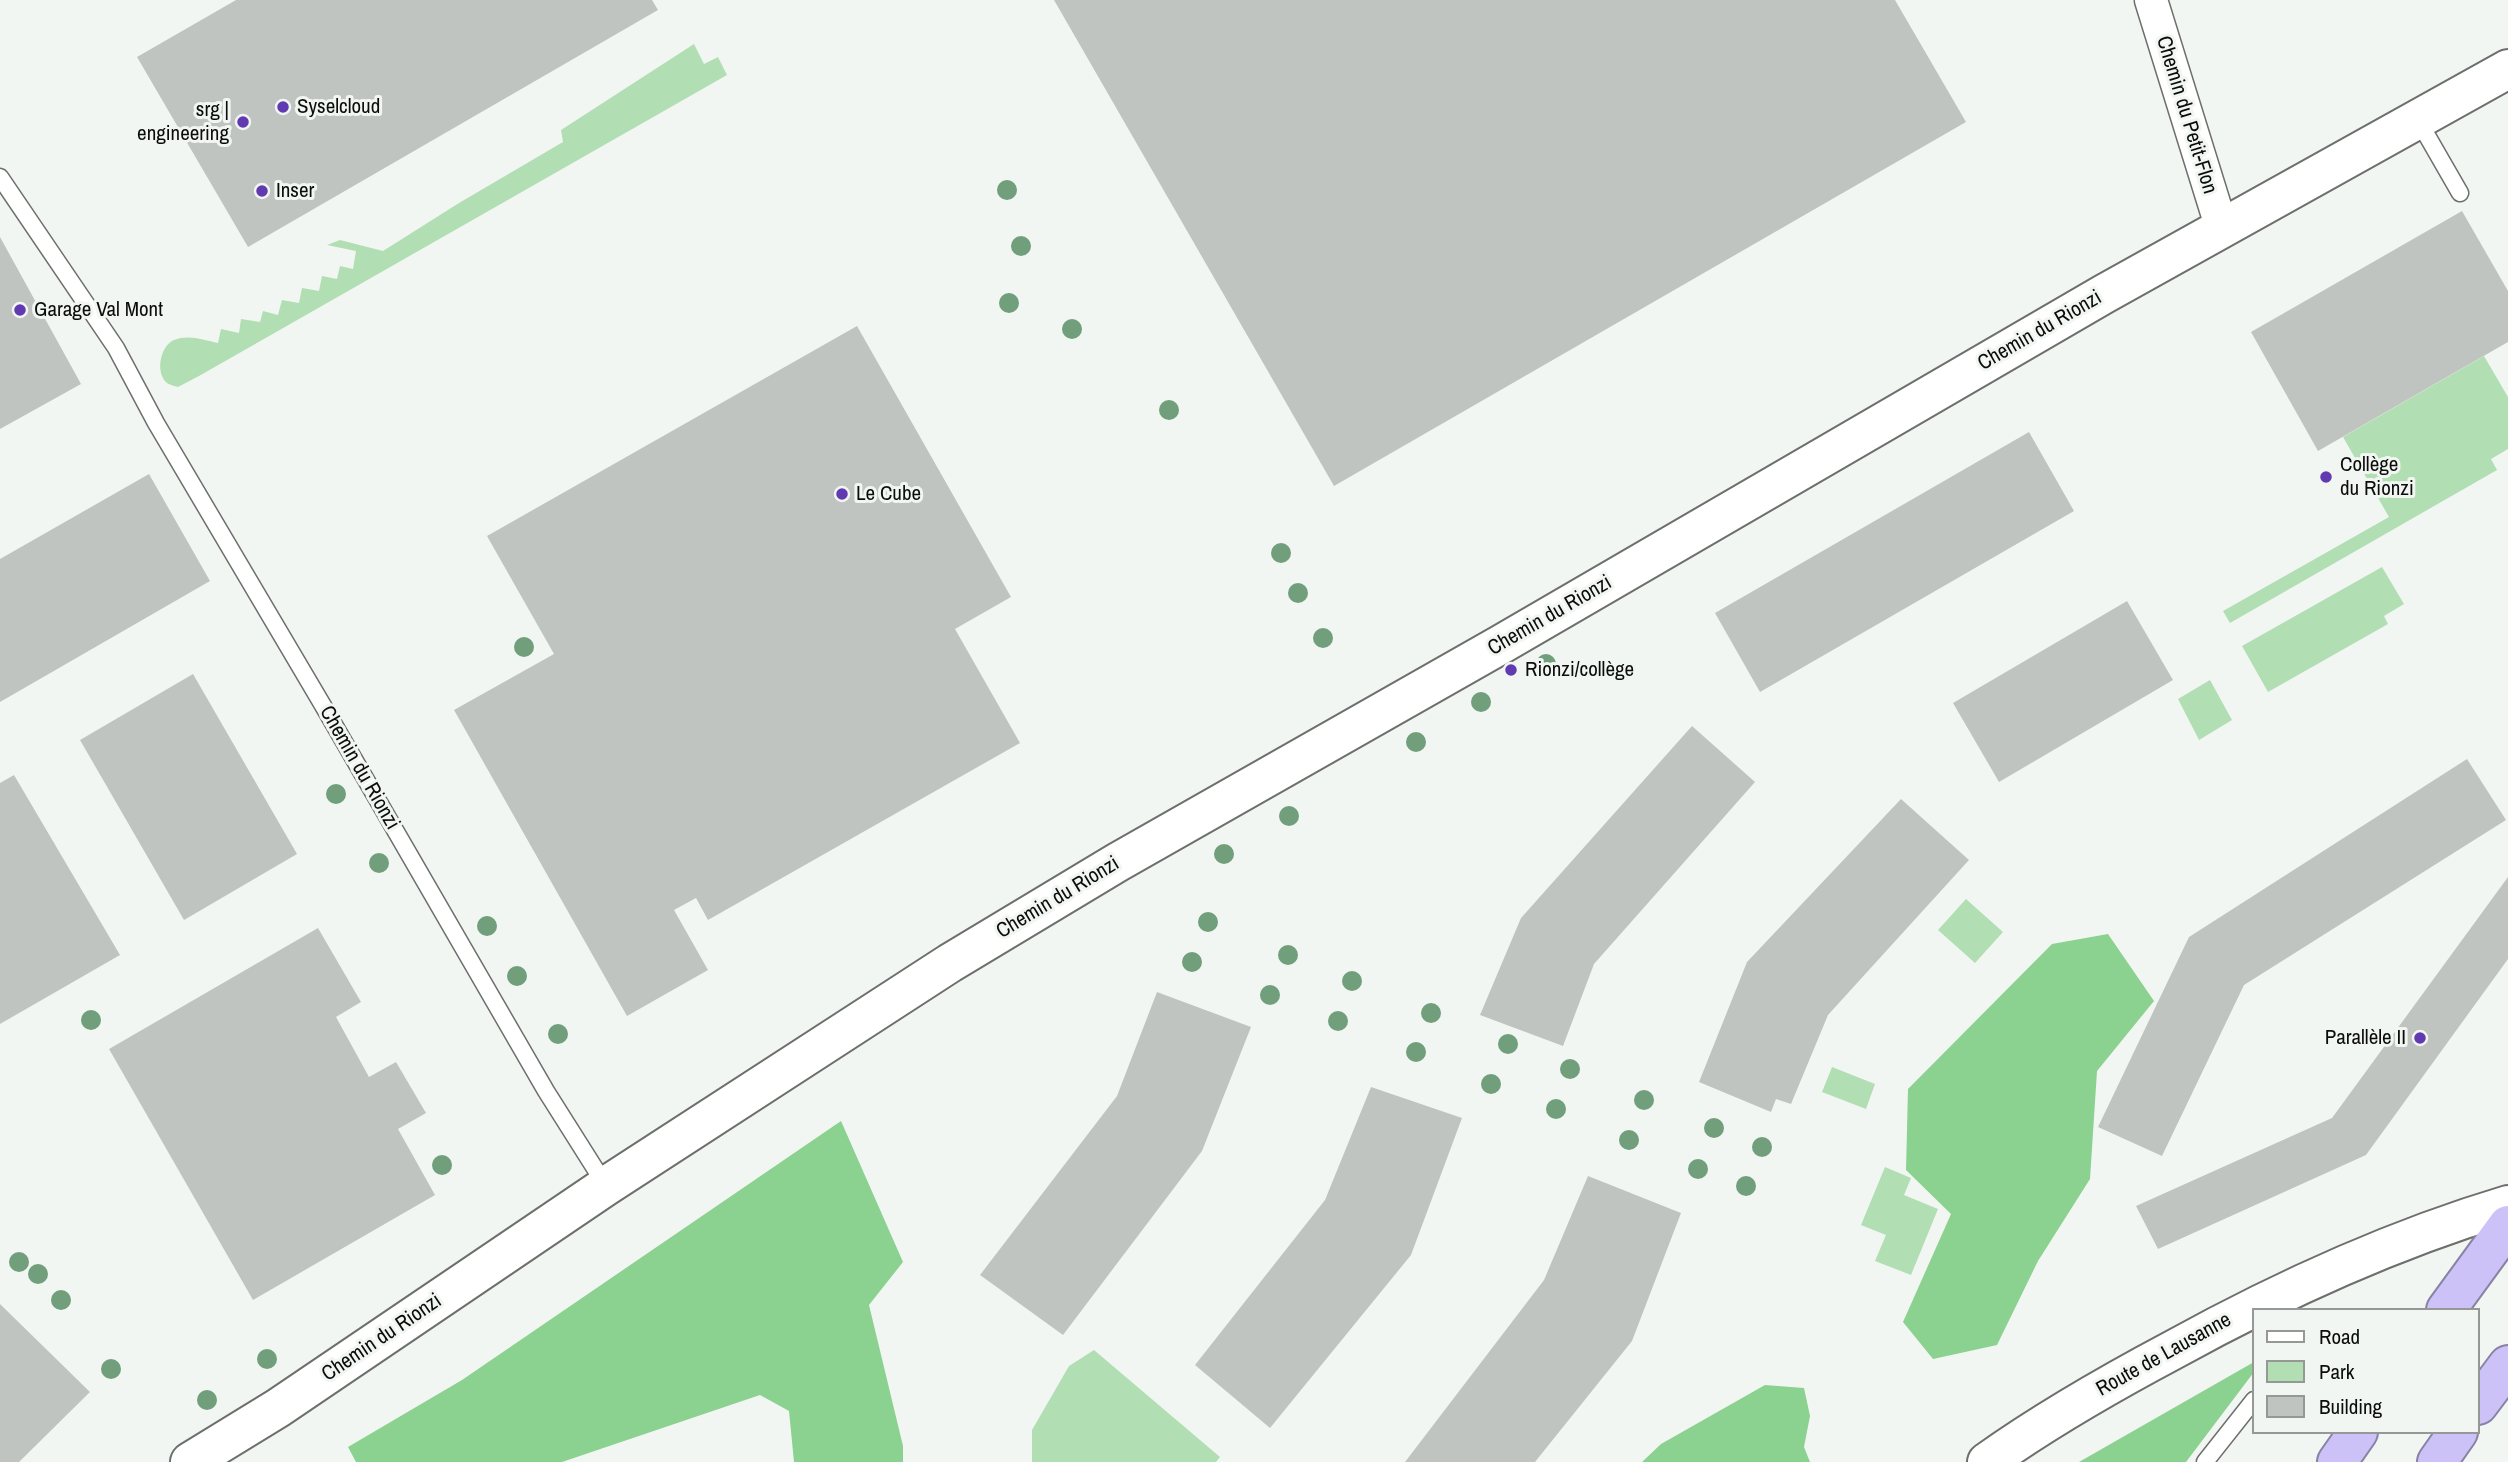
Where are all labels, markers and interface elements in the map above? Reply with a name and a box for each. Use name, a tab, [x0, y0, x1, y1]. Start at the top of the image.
street label: Chemin du Petit-Flon	[2150, 33, 2222, 197]
place label: Syselcloud	[297, 94, 380, 120]
place label: srg | engineering	[137, 97, 229, 147]
marker: Syselcloud	[275, 99, 291, 115]
marker: srg | engineering	[235, 114, 251, 130]
place label: Inser	[276, 178, 314, 204]
marker: Inser	[254, 183, 270, 199]
street label: Chemin du Rionzi	[1974, 285, 2106, 377]
place label: Garage Val Mont	[34, 297, 163, 323]
marker: Garage Val Mont	[12, 302, 28, 318]
place label: Collège du Rionzi	[2340, 452, 2414, 502]
marker: Collège du Rionzi	[2318, 469, 2334, 485]
place label: Le Cube	[856, 481, 921, 507]
marker: Le Cube	[834, 486, 850, 502]
street label: Chemin du Rionzi	[1484, 570, 1616, 662]
place label: Rionzi/collège	[1525, 657, 1634, 683]
marker: Rionzi/collège	[1503, 662, 1519, 678]
street label: Chemin du Rionzi	[313, 702, 405, 834]
street label: Chemin du Rionzi	[992, 851, 1124, 945]
place label: Parallèle II	[2325, 1025, 2406, 1051]
marker: Parallèle II	[2412, 1030, 2428, 1046]
street label: Chemin du Rionzi	[317, 1289, 447, 1387]
street label: Route de Lausanne	[2092, 1308, 2236, 1402]
legend	[2252, 1308, 2480, 1434]
text: Road	[2319, 1322, 2360, 1351]
text: Park	[2319, 1357, 2354, 1386]
text: Building	[2319, 1392, 2382, 1421]

